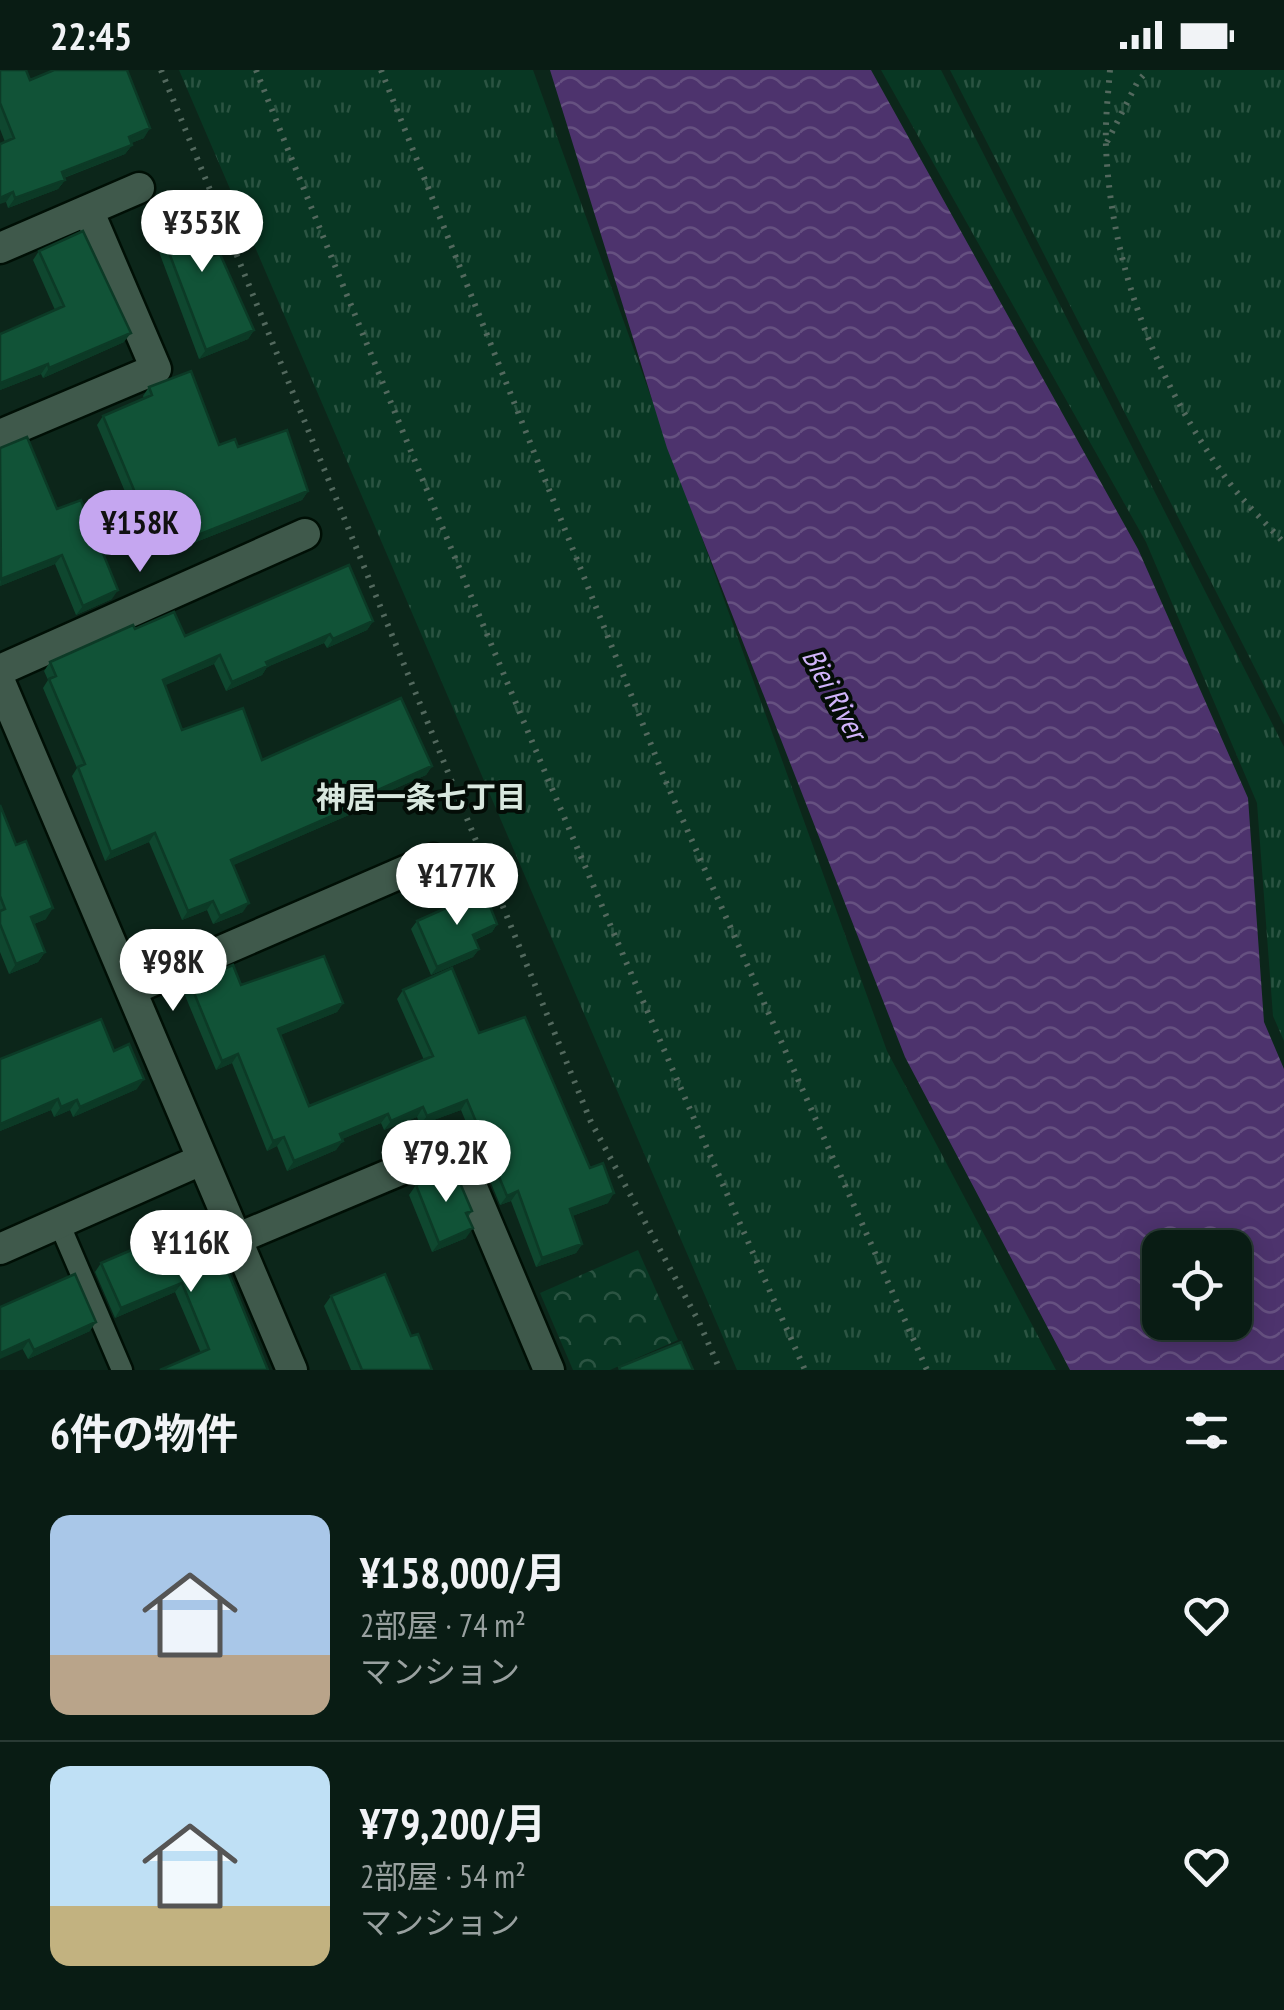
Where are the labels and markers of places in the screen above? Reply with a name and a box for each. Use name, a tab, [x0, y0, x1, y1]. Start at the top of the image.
pin: ¥353K	[132, 190, 272, 275]
pin: ¥158K	[70, 490, 210, 575]
pin: ¥177K	[387, 843, 527, 928]
pin: ¥98K	[114, 929, 232, 1014]
pin: ¥79.2K	[365, 1120, 527, 1205]
pin: ¥116K	[121, 1210, 261, 1295]

